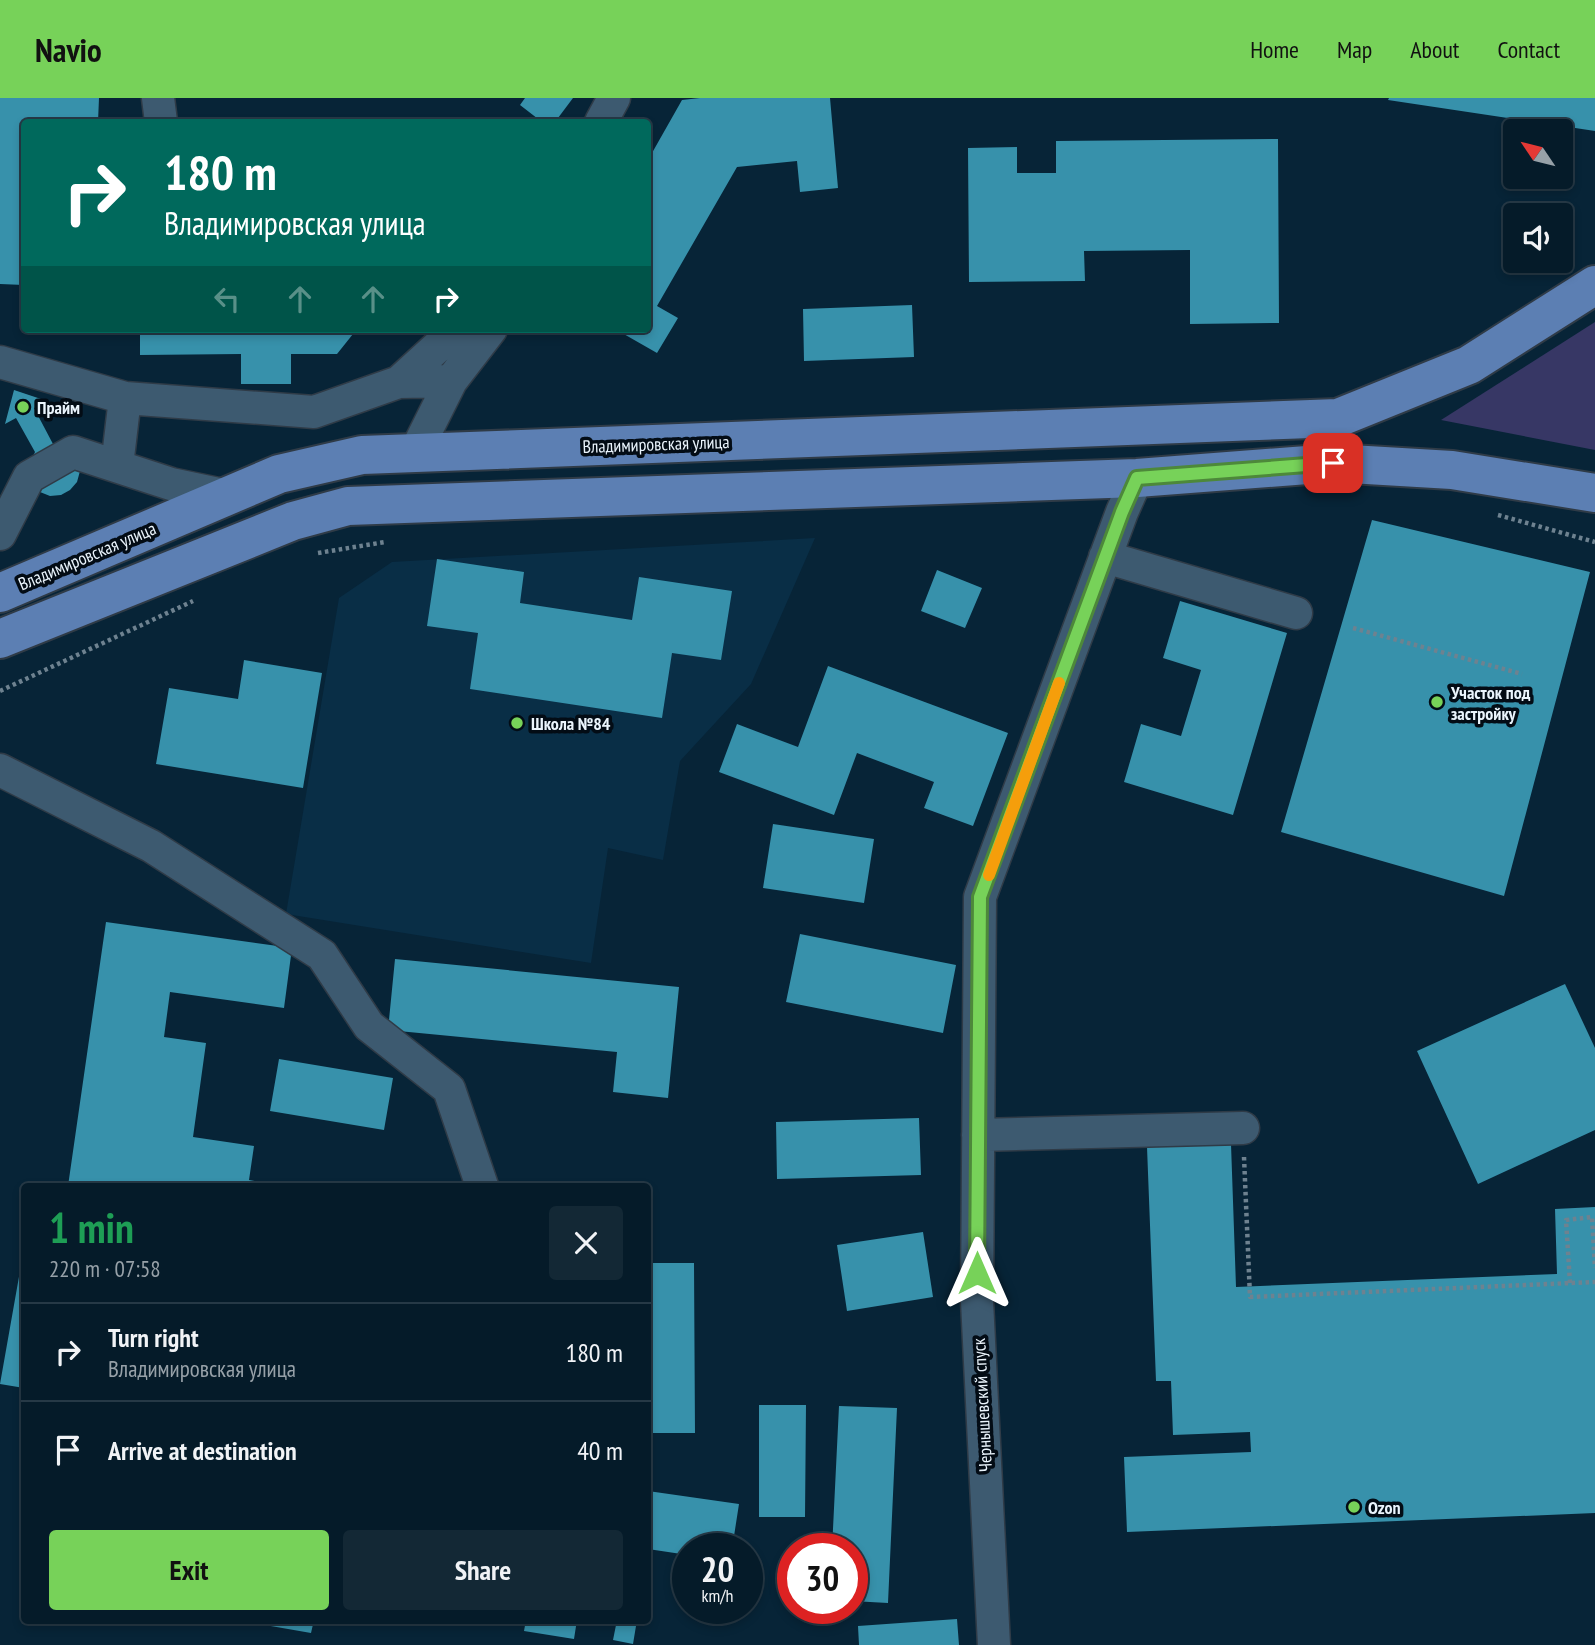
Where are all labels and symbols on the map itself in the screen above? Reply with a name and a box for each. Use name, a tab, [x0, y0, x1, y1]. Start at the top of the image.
north arrow	[1503, 119, 1573, 189]
place label: Прайм	[37, 396, 80, 419]
marker: Прайм	[15, 399, 31, 415]
street label: Владимировская улица	[582, 430, 730, 458]
pin	[1303, 433, 1363, 493]
street label: Владимировская улица	[15, 517, 159, 595]
place label: Участок под застройку	[1450, 681, 1531, 725]
marker: Участок под застройку	[1429, 694, 1445, 710]
place label: Школа №84	[531, 712, 611, 735]
marker: Школа №84	[509, 715, 525, 731]
position arrow	[940, 1236, 1014, 1310]
street label: Чернышевский спуск	[967, 1337, 997, 1473]
place label: Ozon	[1368, 1496, 1401, 1519]
marker: Ozon	[1346, 1499, 1362, 1515]
speed limit sign: 30	[777, 1533, 868, 1624]

